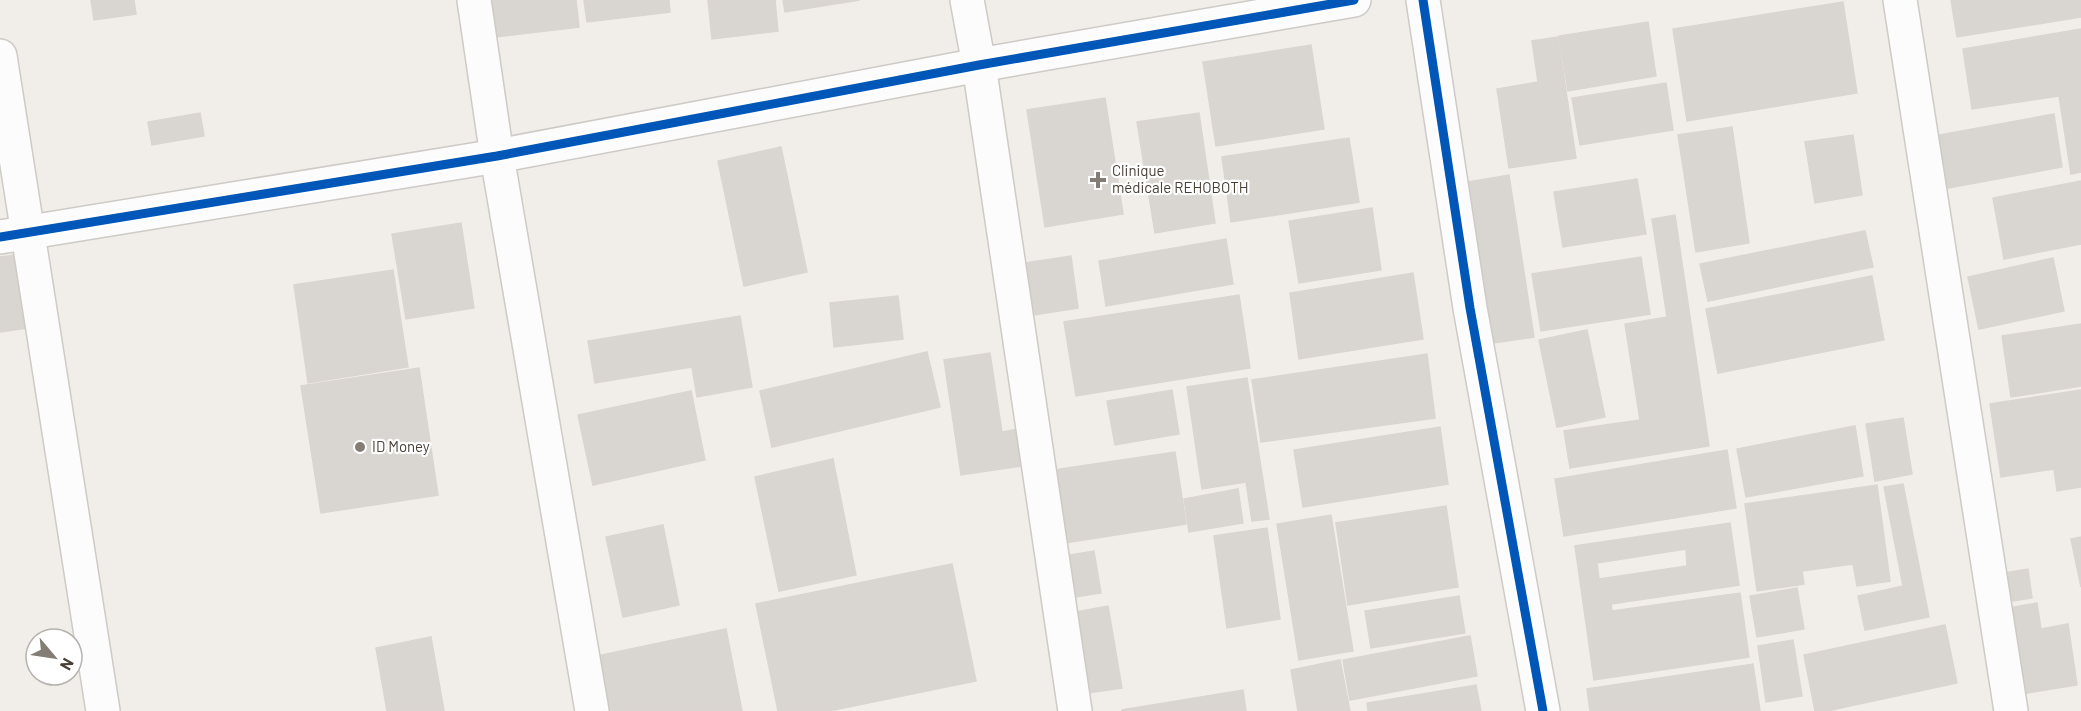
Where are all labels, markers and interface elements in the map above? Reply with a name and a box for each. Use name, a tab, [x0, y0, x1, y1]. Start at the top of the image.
place label: Clinique médicale REHOBOTH	[1112, 161, 1249, 196]
marker: Clinique médicale REHOBOTH	[1089, 171, 1107, 189]
place label: ID Money	[372, 437, 430, 455]
marker: ID Money	[353, 440, 367, 454]
north arrow	[24, 627, 84, 687]
text: N	[57, 655, 78, 674]

